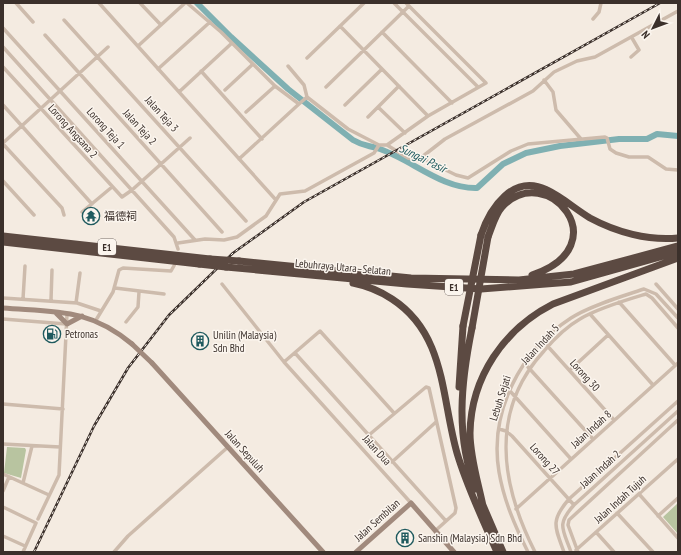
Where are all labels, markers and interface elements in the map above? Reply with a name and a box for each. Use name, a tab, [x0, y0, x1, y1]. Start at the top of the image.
north arrow	[633, 8, 673, 48]
text: N	[638, 28, 653, 42]
street label: Jalan Teja 3	[142, 92, 182, 135]
street label: Lorong Angsana 2	[45, 101, 101, 161]
street label: Lorong Teja 1	[84, 105, 128, 152]
street label: Jalan Teja 2	[120, 105, 160, 148]
water label: Sungai Pasir	[397, 140, 451, 177]
temple icon: 福德祠	[81, 206, 101, 226]
place label: 福德祠	[104, 209, 137, 223]
road number: E1	[98, 239, 116, 255]
street label: Lebuhraya Utara–Selatan	[294, 256, 392, 278]
road number: E1	[445, 279, 463, 295]
street label: Jalan Indah 5	[517, 321, 562, 368]
fuel station icon: Petronas	[42, 324, 62, 344]
place label: Petronas	[65, 327, 98, 341]
place label: Unilin (Malaysia) Sdn Bhd	[213, 328, 277, 355]
building icon: Unilin (Malaysia) Sdn Bhd	[190, 331, 210, 351]
street label: Lorong 30	[567, 356, 603, 394]
street label: Lebuh Sejati	[486, 374, 514, 422]
street label: Jalan Indah 8	[567, 407, 614, 452]
street label: Jalan Sepuluh	[222, 426, 268, 475]
street label: Jalan Dua	[359, 431, 394, 468]
street label: Lorong 27	[527, 440, 563, 478]
street label: Jalan Indah 2	[576, 447, 623, 492]
street label: Jalan Indah Tujuh	[590, 472, 649, 527]
street label: Jalan Sembilan	[351, 496, 403, 545]
building icon: Sanshin (Malaysia) Sdn Bhd	[395, 528, 415, 548]
place label: Sanshin (Malaysia) Sdn Bhd	[418, 531, 522, 545]

